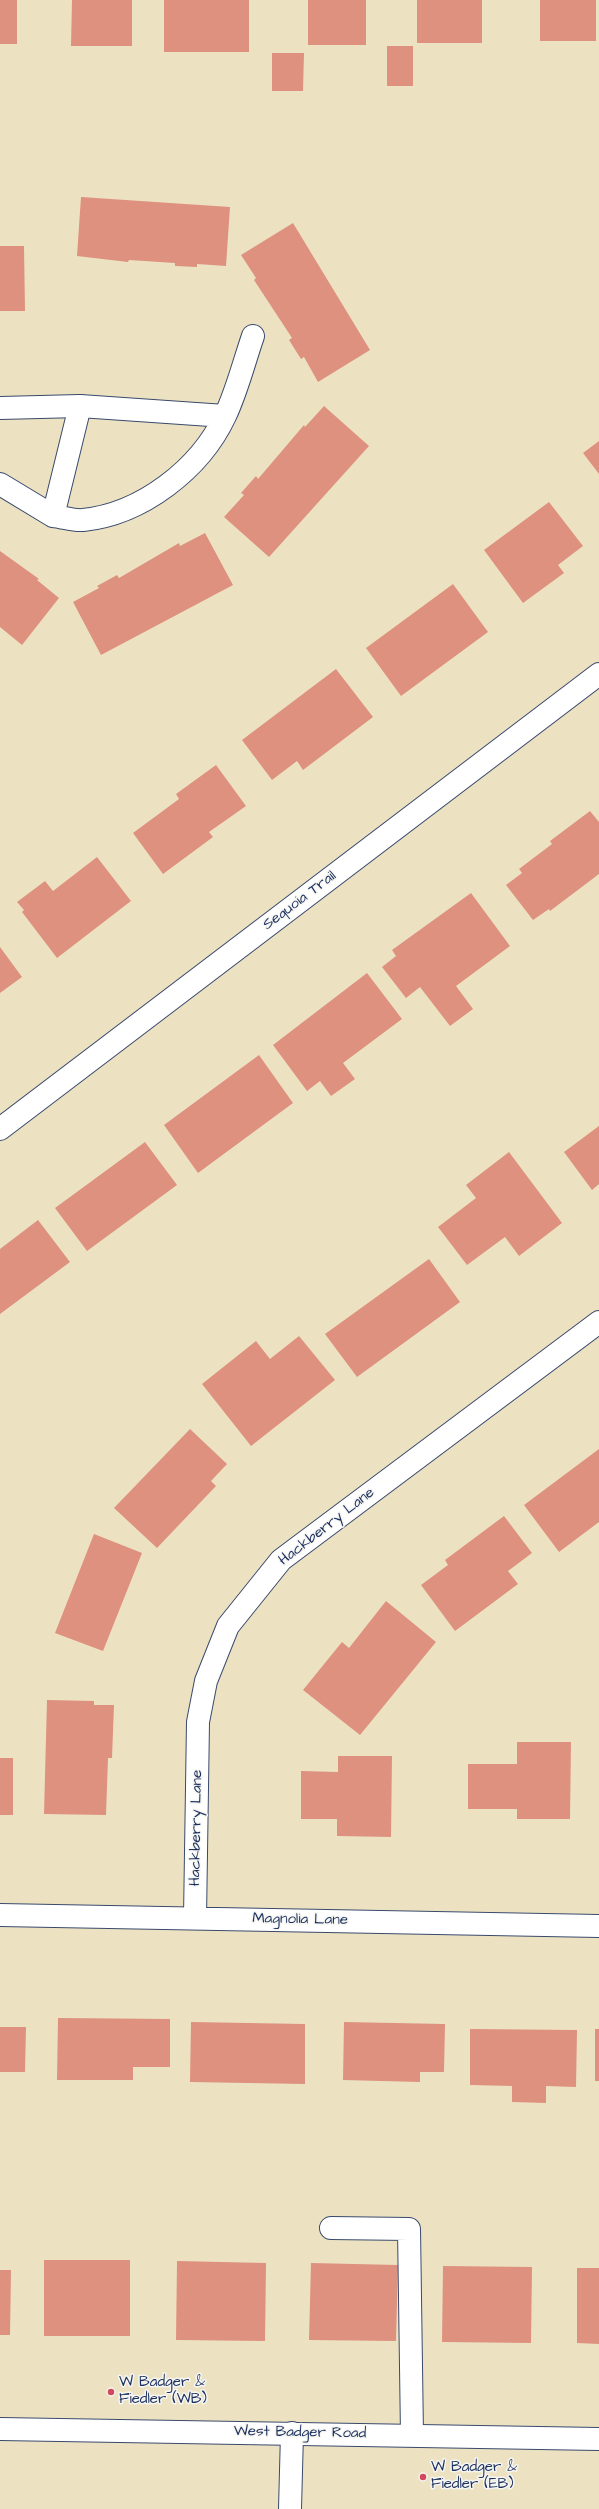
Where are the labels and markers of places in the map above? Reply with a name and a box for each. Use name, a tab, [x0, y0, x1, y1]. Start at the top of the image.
place label: W Badger & Fiedler (WB)	[119, 2374, 207, 2409]
marker: W Badger & Fiedler (WB)	[106, 2387, 116, 2397]
place label: W Badger & Fiedler (EB)	[431, 2459, 517, 2494]
marker: W Badger & Fiedler (EB)	[418, 2472, 428, 2482]

